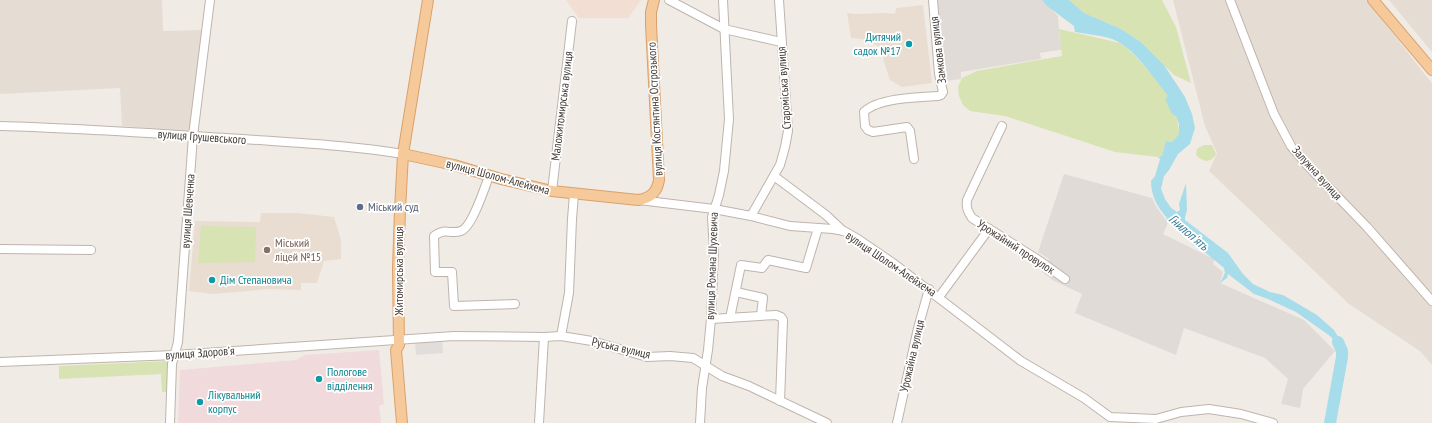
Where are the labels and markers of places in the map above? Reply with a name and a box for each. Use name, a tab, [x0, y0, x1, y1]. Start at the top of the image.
place label: Дитячий садок №17	[854, 29, 901, 58]
marker: Дитячий садок №17	[904, 39, 914, 49]
place label: Міський суд	[368, 199, 419, 214]
marker: Міський суд	[355, 202, 365, 212]
place label: Міський ліцей №15	[274, 235, 321, 264]
marker: Міський ліцей №15	[262, 245, 272, 255]
place label: Дім Степановича	[220, 272, 292, 287]
marker: Дім Степановича	[207, 275, 217, 285]
place label: Пологове відділення	[327, 364, 373, 393]
marker: Пологове відділення	[314, 374, 324, 384]
place label: Лікувальний корпус	[207, 387, 261, 416]
marker: Лікувальний корпус	[195, 397, 205, 407]

